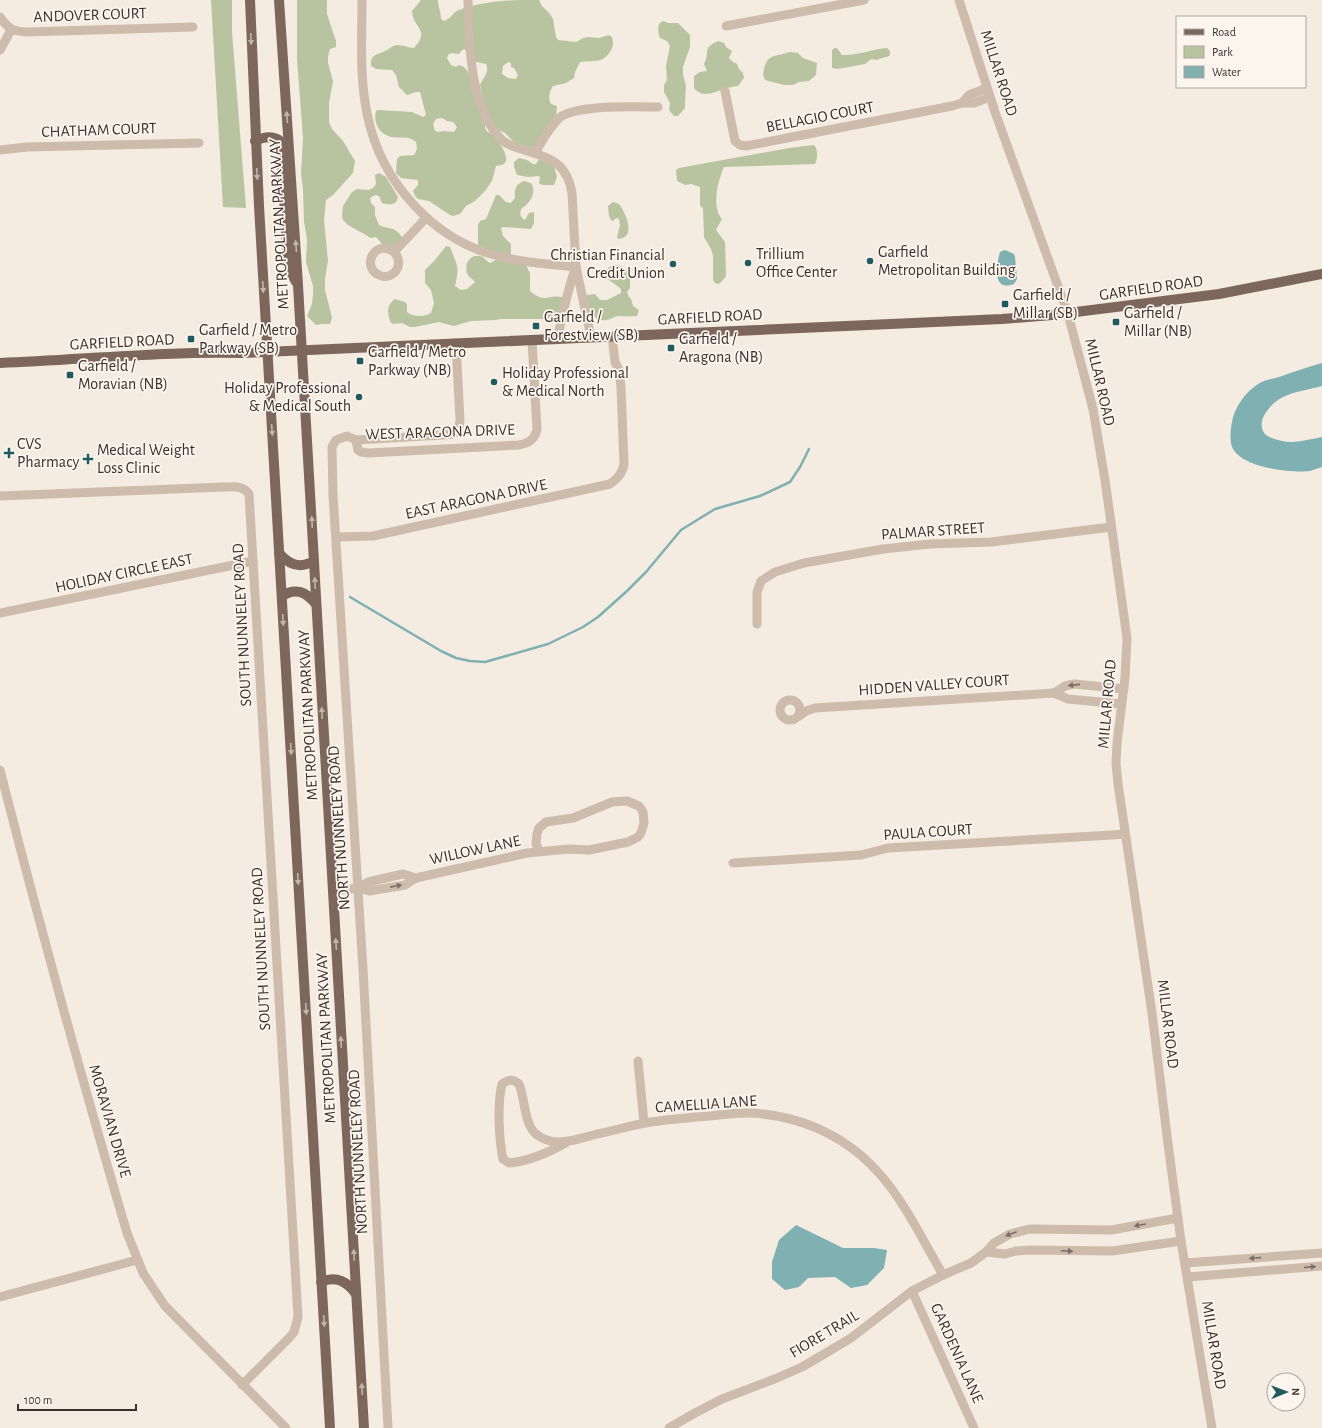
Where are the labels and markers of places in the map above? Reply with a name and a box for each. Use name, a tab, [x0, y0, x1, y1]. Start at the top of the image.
place label: Garfield Metropolitan Building	[878, 244, 1016, 278]
place label: Trillium Office Center	[756, 246, 838, 280]
place label: Christian Financial Credit Union	[551, 247, 665, 281]
marker: Garfield Metropolitan Building	[865, 256, 875, 266]
marker: Trillium Office Center	[743, 258, 753, 268]
marker: Christian Financial Credit Union	[668, 259, 678, 269]
place label: Garfield / Millar (SB)	[1013, 287, 1078, 321]
marker: Garfield / Millar (SB)	[1000, 299, 1010, 309]
place label: Garfield / Millar (NB)	[1124, 305, 1192, 339]
place label: Garfield / Forestview (SB)	[544, 309, 639, 343]
marker: Garfield / Millar (NB)	[1111, 317, 1121, 327]
marker: Garfield / Forestview (SB)	[531, 321, 541, 331]
place label: Garfield / Metro Parkway (SB)	[199, 322, 297, 357]
place label: Garfield / Aragona (NB)	[679, 331, 763, 365]
marker: Garfield / Metro Parkway (SB)	[186, 334, 196, 344]
marker: Garfield / Aragona (NB)	[666, 343, 676, 353]
place label: Garfield / Metro Parkway (NB)	[368, 344, 466, 379]
marker: Garfield / Metro Parkway (NB)	[355, 356, 365, 366]
place label: Garfield / Moravian (NB)	[78, 358, 168, 392]
place label: Holiday Professional & Medical North	[502, 365, 629, 399]
marker: Garfield / Moravian (NB)	[65, 370, 75, 380]
marker: Holiday Professional & Medical North	[489, 377, 499, 387]
place label: Holiday Professional & Medical South	[224, 380, 351, 414]
marker: Holiday Professional & Medical South	[354, 392, 364, 402]
place label: CVS Pharmacy	[17, 436, 79, 471]
place label: Medical Weight Loss Clinic	[97, 442, 195, 476]
marker: CVS Pharmacy	[4, 448, 14, 458]
marker: Medical Weight Loss Clinic	[82, 453, 94, 465]

